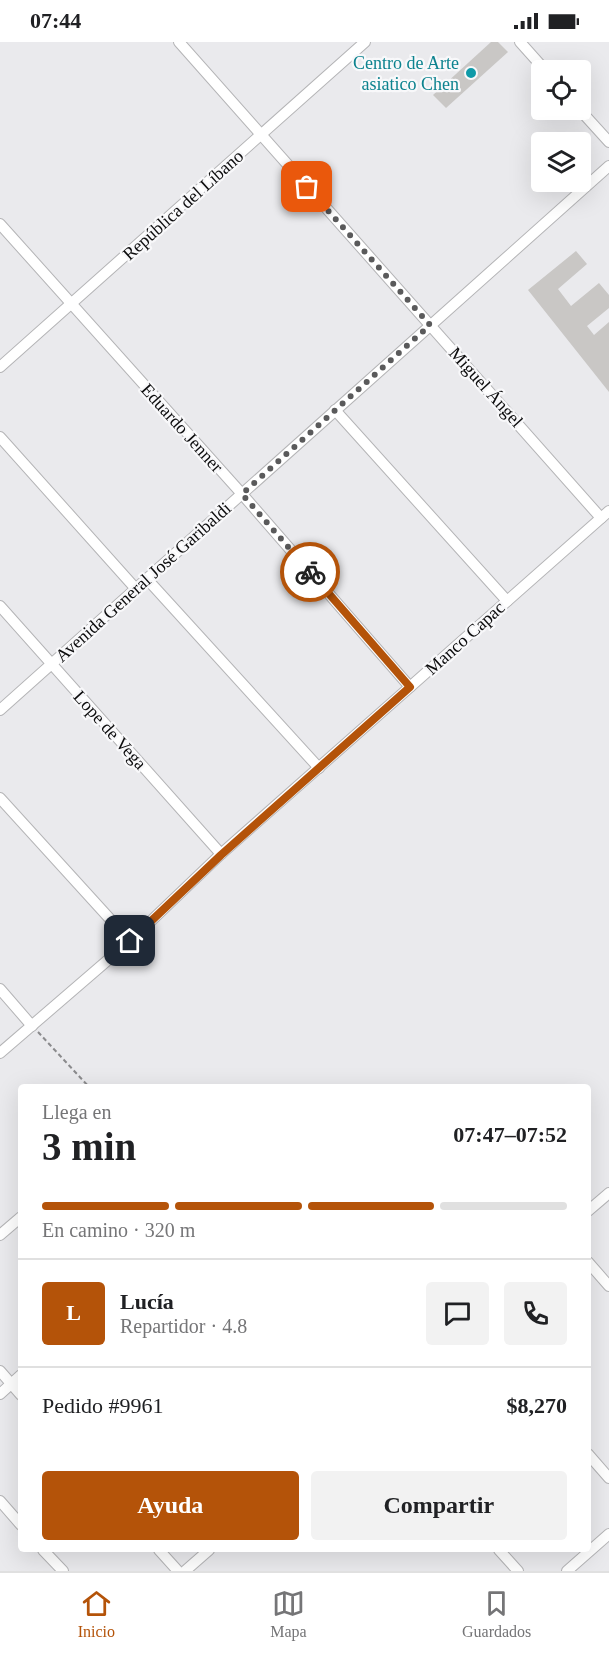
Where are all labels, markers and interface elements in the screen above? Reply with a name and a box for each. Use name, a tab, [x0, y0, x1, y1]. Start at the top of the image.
text: 07:44	[30, 8, 81, 33]
place label: Centro de Arte asiatico Chen	[353, 53, 459, 94]
map controls	[531, 60, 591, 192]
button: locate	[531, 60, 591, 120]
marker: Centro de Arte asiatico Chen	[464, 66, 478, 80]
button: layers	[531, 132, 591, 192]
street label: República del Líbano	[119, 146, 247, 264]
pin	[281, 161, 332, 212]
icon: bag	[290, 170, 323, 203]
street label: Miguel Ángel	[445, 342, 528, 431]
street label: Eduardo Jenner	[137, 380, 227, 476]
street label: Avenida General José Garibaldi	[51, 498, 235, 666]
courier	[280, 542, 340, 602]
icon: bike	[294, 556, 327, 589]
street label: Manco Capac	[421, 597, 509, 679]
street label: Lope de Vega	[70, 687, 150, 773]
pin	[104, 915, 155, 966]
icon: home	[113, 924, 146, 957]
text: Llega en	[42, 1101, 111, 1123]
text: 07:47–07:52	[453, 1122, 567, 1147]
text: 3 min	[42, 1125, 136, 1168]
text: En camino · 320 m	[42, 1219, 195, 1241]
button: chat	[426, 1282, 489, 1345]
button: phone	[504, 1282, 567, 1345]
text: Lucía	[120, 1289, 174, 1314]
text: L	[66, 1300, 81, 1325]
text: Repartidor · 4.8	[120, 1315, 247, 1337]
text: Pedido #9961	[42, 1393, 164, 1418]
text: $8,270	[507, 1393, 567, 1418]
button: Ayuda	[42, 1471, 299, 1540]
button: Compartir	[311, 1471, 567, 1540]
tab: Inicio	[78, 1587, 115, 1641]
tab: Mapa	[270, 1587, 307, 1641]
tab: Guardados	[462, 1587, 531, 1641]

